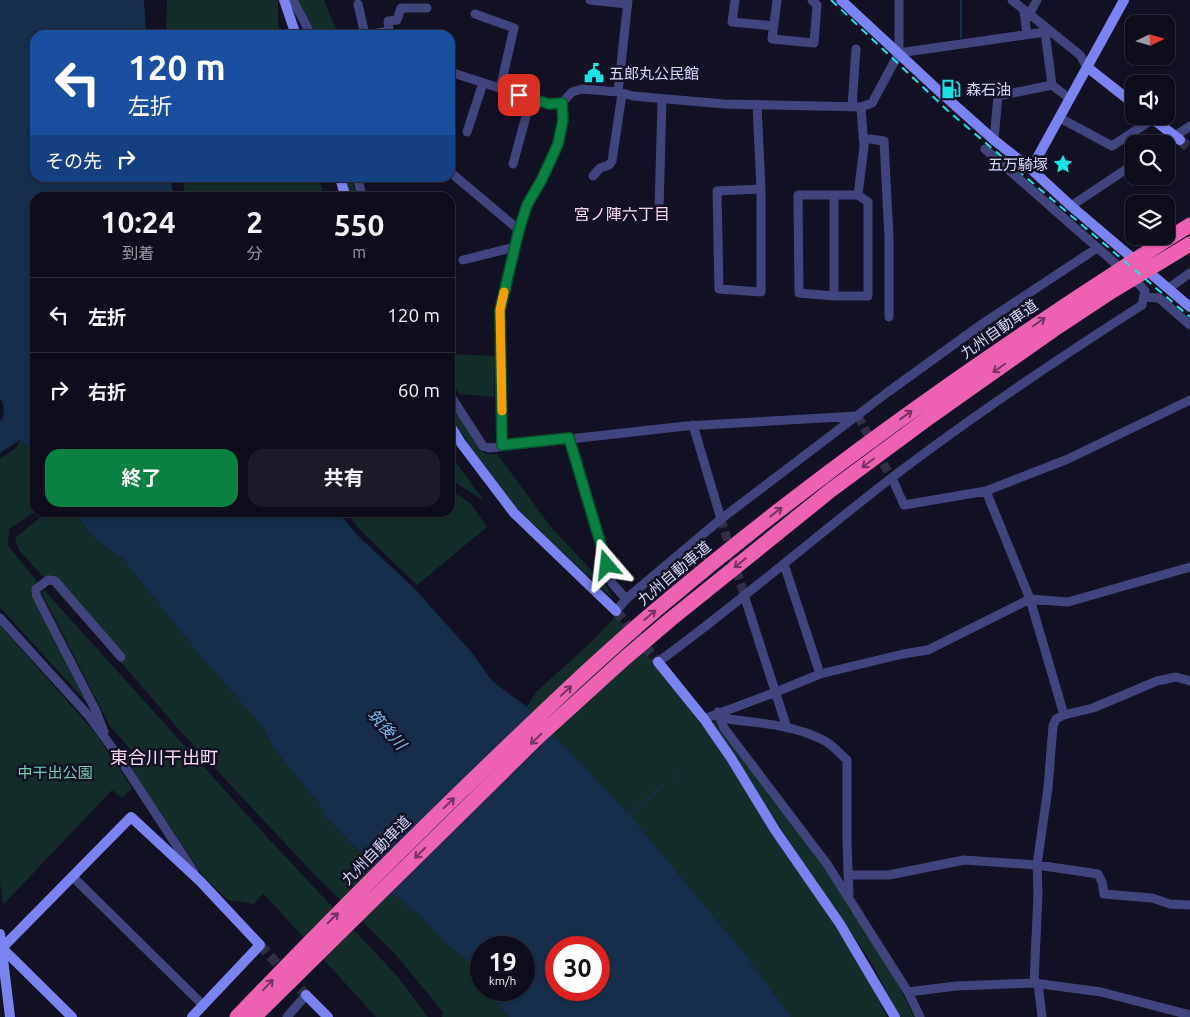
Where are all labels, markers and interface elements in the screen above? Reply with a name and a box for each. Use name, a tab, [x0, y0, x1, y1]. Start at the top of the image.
north arrow	[1125, 15, 1175, 65]
map controls	[1125, 15, 1175, 245]
text: 120 m	[128, 47, 226, 87]
icon: left	[45, 50, 110, 115]
public building icon: 五郎丸公民館	[583, 62, 605, 84]
place label: 五郎丸公民館	[609, 65, 699, 82]
pin	[498, 74, 540, 116]
button: sound	[1125, 75, 1175, 125]
fuel station icon: 森石油	[940, 78, 962, 100]
icon: arrive	[505, 81, 533, 109]
place label: 森石油	[966, 81, 1011, 98]
text: 左折	[128, 93, 172, 118]
button: search	[1125, 135, 1175, 185]
icon: right	[112, 145, 140, 173]
text: その先	[45, 150, 102, 172]
place icon: 五万騎塚	[1052, 153, 1074, 175]
place label: 五万騎塚	[988, 156, 1048, 173]
button: layers	[1125, 195, 1175, 245]
text: 10:24	[101, 205, 176, 239]
text: 2	[246, 205, 263, 239]
district label: 宮ノ陣六丁目	[574, 205, 670, 223]
text: 550	[334, 208, 384, 242]
text: m	[352, 243, 366, 261]
text: 到着	[122, 244, 154, 262]
text: 分	[247, 244, 263, 262]
street label: 九州自動車道	[957, 296, 1041, 362]
icon: left	[45, 301, 73, 329]
text: 120 m	[387, 304, 440, 326]
text: 左折	[88, 306, 126, 328]
one-way arrow	[1032, 317, 1046, 327]
one-way arrow	[993, 363, 1007, 373]
icon: right	[45, 376, 73, 404]
text: 60 m	[398, 379, 440, 401]
text: 右折	[88, 381, 126, 403]
one-way arrow	[899, 410, 913, 420]
button: 終了	[45, 449, 238, 507]
button: 共有	[248, 449, 440, 507]
one-way arrow	[861, 458, 875, 468]
one-way arrow	[769, 507, 782, 518]
position arrow	[580, 538, 632, 590]
street label: 九州自動車道	[634, 538, 714, 608]
one-way arrow	[734, 558, 747, 569]
one-way arrow	[643, 610, 656, 621]
one-way arrow	[560, 685, 573, 697]
water label: 筑後川	[364, 705, 411, 754]
one-way arrow	[530, 733, 543, 745]
district label: 東合川干出町	[110, 747, 218, 767]
park label: 中干出公園	[17, 764, 93, 781]
one-way arrow	[442, 797, 455, 809]
street label: 九州自動車道	[338, 812, 414, 888]
one-way arrow	[414, 847, 427, 859]
one-way arrow	[327, 912, 340, 924]
speed limit sign: 30	[545, 936, 610, 1001]
text: 19	[488, 948, 517, 976]
text: km/h	[489, 974, 516, 987]
one-way arrow	[262, 978, 274, 991]

